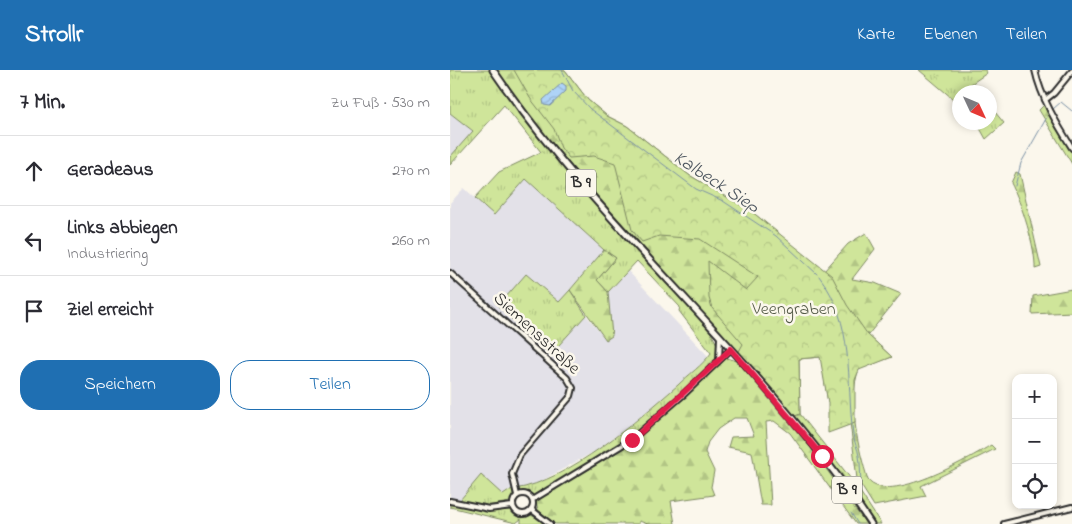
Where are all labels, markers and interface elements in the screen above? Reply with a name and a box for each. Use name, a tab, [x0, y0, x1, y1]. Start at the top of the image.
text: Strollr	[25, 18, 83, 53]
text: Karte	[857, 22, 895, 48]
text: Ebenen	[923, 22, 977, 48]
text: Teilen	[1005, 22, 1047, 48]
north arrow	[952, 85, 997, 130]
text: 7 Min.	[20, 88, 65, 118]
text: Zu Fuß · 530 m	[331, 91, 430, 115]
water label: Kalbeck Siep	[668, 145, 765, 221]
icon: ahead	[20, 157, 48, 185]
text: Geradeaus	[67, 157, 154, 184]
text: 270 m	[392, 159, 430, 183]
road number: B 9	[566, 170, 596, 196]
text: Links abbiegen	[67, 215, 178, 242]
icon: left	[20, 227, 48, 255]
text: 260 m	[392, 229, 430, 253]
text: Industriering	[67, 242, 148, 266]
street label: Siemensstraße	[487, 287, 586, 382]
icon: arrive	[20, 297, 48, 325]
text: Ziel erreicht	[67, 297, 154, 324]
park label: Veengraben	[751, 297, 836, 324]
button: Speichern	[20, 360, 220, 410]
button: Teilen	[230, 360, 430, 410]
map controls	[1012, 374, 1057, 509]
button: +	[1012, 374, 1057, 419]
button: −	[1012, 419, 1057, 464]
route end	[621, 429, 644, 452]
route start	[811, 445, 834, 468]
button: locate	[1012, 464, 1057, 509]
road number: B 9	[832, 476, 862, 504]

